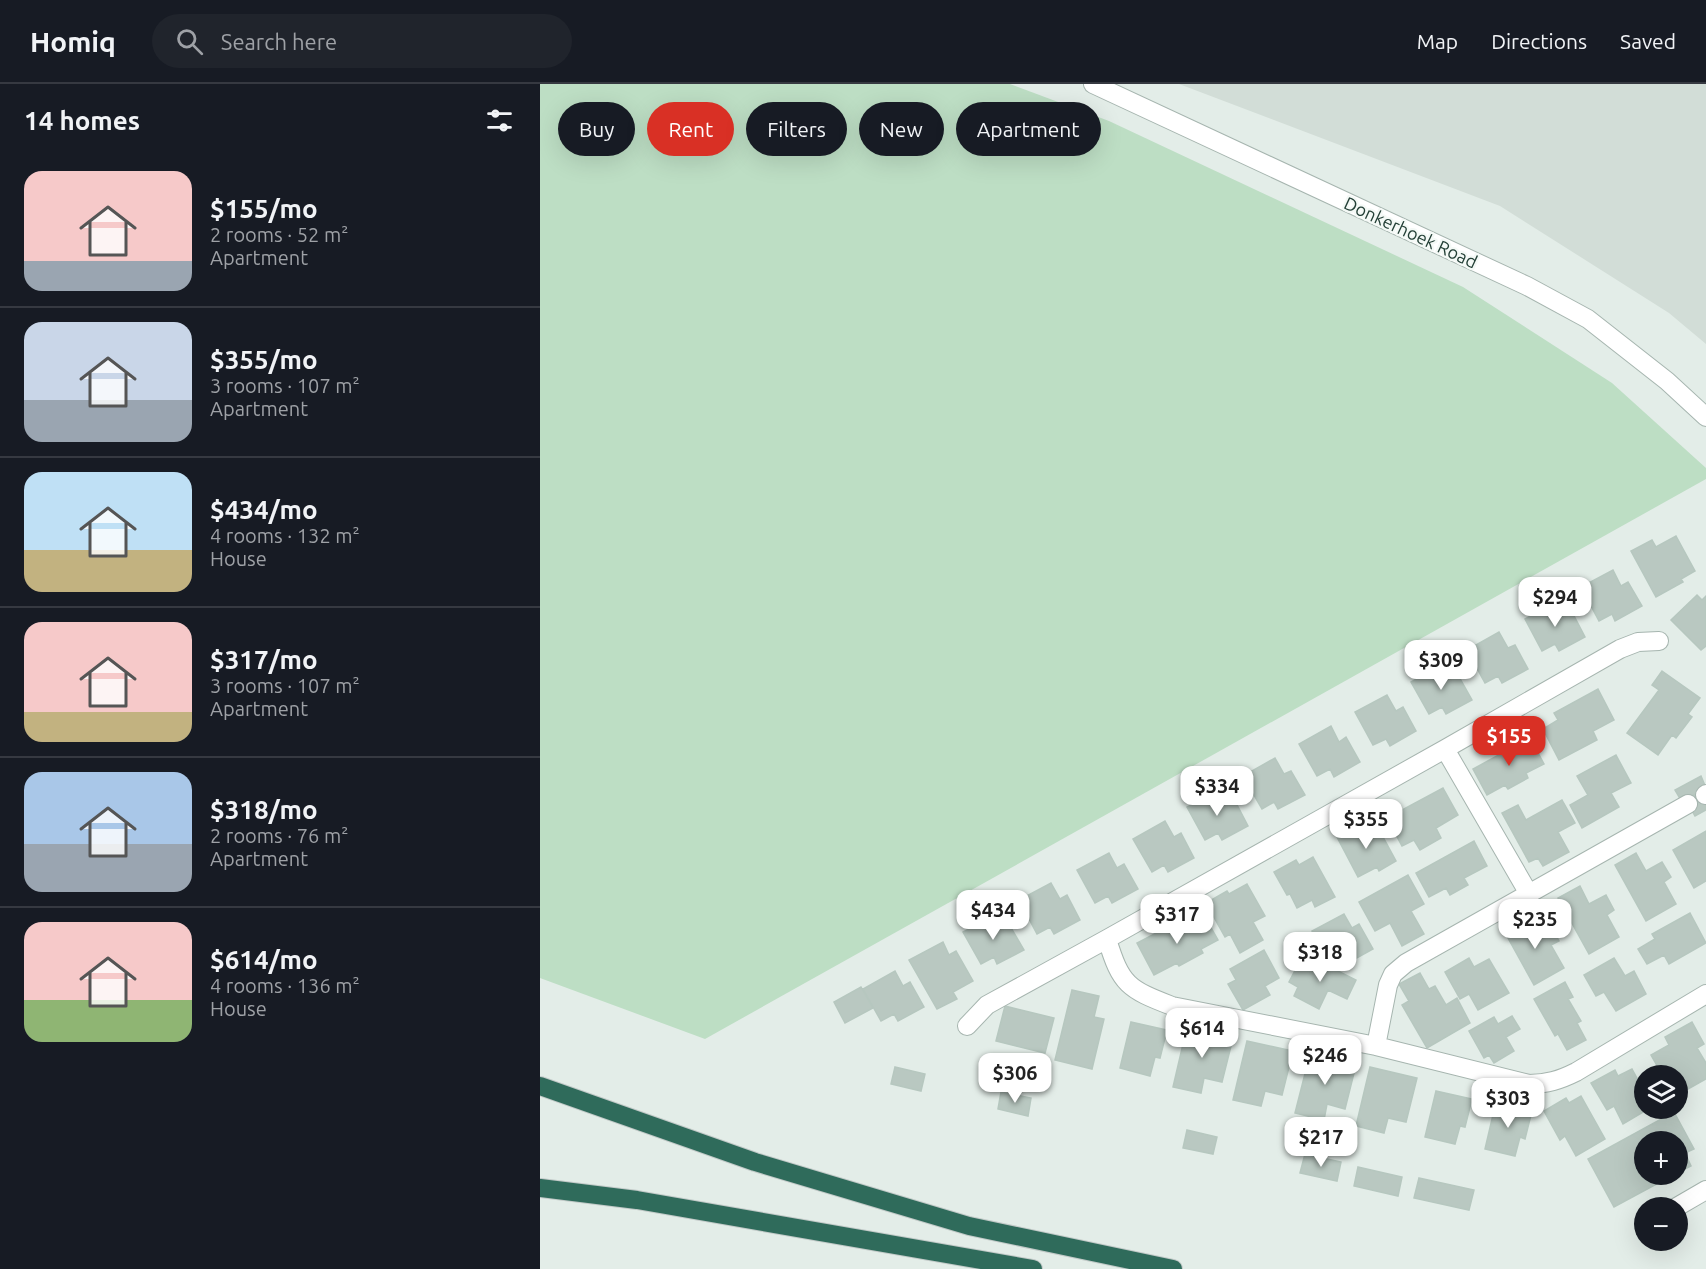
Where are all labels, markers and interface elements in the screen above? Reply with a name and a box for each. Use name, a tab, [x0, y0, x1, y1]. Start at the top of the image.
search box	[152, 14, 572, 68]
icon: search	[173, 25, 206, 58]
text: Homiq	[30, 26, 116, 57]
text: Search here	[221, 29, 337, 54]
text: Map	[1417, 29, 1458, 53]
text: Directions	[1491, 29, 1587, 53]
text: Saved	[1620, 29, 1676, 53]
chip: Buy	[558, 102, 635, 156]
chip: Rent	[647, 102, 734, 156]
chip: Filters	[746, 102, 847, 156]
chip: New	[859, 102, 944, 156]
chip: Apartment	[956, 102, 1101, 156]
icon: filters	[483, 104, 516, 137]
text: 14 homes	[24, 106, 140, 135]
street label: Donkerhoek Road	[1341, 192, 1481, 272]
text: $155/mo	[210, 194, 318, 223]
icon: home	[72, 195, 144, 267]
text: 2 rooms · 52 m²	[210, 223, 348, 246]
text: Apartment	[210, 246, 308, 269]
text: $355/mo	[210, 345, 318, 374]
icon: home	[72, 346, 144, 418]
text: 3 rooms · 107 m²	[210, 374, 360, 397]
text: Apartment	[210, 397, 308, 420]
text: $434/mo	[210, 495, 318, 524]
icon: home	[72, 496, 144, 568]
text: 4 rooms · 132 m²	[210, 524, 360, 547]
text: House	[210, 547, 267, 570]
pin: $294	[1519, 577, 1591, 628]
text: $294	[1532, 585, 1578, 608]
pin: $309	[1405, 640, 1477, 691]
text: $317/mo	[210, 645, 318, 674]
icon: home	[72, 646, 144, 718]
text: $309	[1418, 648, 1464, 671]
text: 3 rooms · 107 m²	[210, 674, 360, 697]
text: Apartment	[210, 697, 308, 720]
pin: $155	[1473, 716, 1545, 767]
text: $155	[1486, 724, 1532, 747]
pin: $334	[1181, 766, 1253, 817]
text: $334	[1194, 774, 1240, 797]
text: $318/mo	[210, 795, 318, 824]
icon: home	[72, 796, 144, 868]
pin: $355	[1330, 799, 1402, 850]
text: $355	[1343, 807, 1389, 830]
text: 2 rooms · 76 m²	[210, 824, 348, 847]
text: Apartment	[210, 847, 308, 870]
pin: $434	[957, 890, 1029, 941]
pin: $317	[1141, 894, 1213, 945]
text: $434	[970, 898, 1016, 921]
pin: $235	[1499, 899, 1571, 950]
text: $317	[1154, 902, 1200, 925]
text: $235	[1512, 907, 1558, 930]
pin: $318	[1284, 932, 1356, 983]
text: $318	[1297, 940, 1343, 963]
text: $614/mo	[210, 945, 318, 974]
icon: home	[72, 946, 144, 1018]
text: 4 rooms · 136 m²	[210, 974, 360, 997]
text: House	[210, 997, 267, 1020]
pin: $614	[1166, 1008, 1238, 1059]
text: $614	[1179, 1016, 1225, 1039]
pin: $246	[1289, 1035, 1361, 1086]
text: $246	[1302, 1043, 1348, 1066]
pin: $306	[979, 1053, 1051, 1104]
text: $306	[992, 1061, 1038, 1084]
map controls	[1634, 1065, 1688, 1251]
button: layers	[1634, 1065, 1688, 1119]
pin: $303	[1472, 1078, 1544, 1129]
text: $303	[1485, 1086, 1531, 1109]
pin: $217	[1285, 1117, 1357, 1168]
text: $217	[1298, 1125, 1344, 1148]
button: +	[1634, 1131, 1688, 1185]
button: −	[1634, 1197, 1688, 1251]

